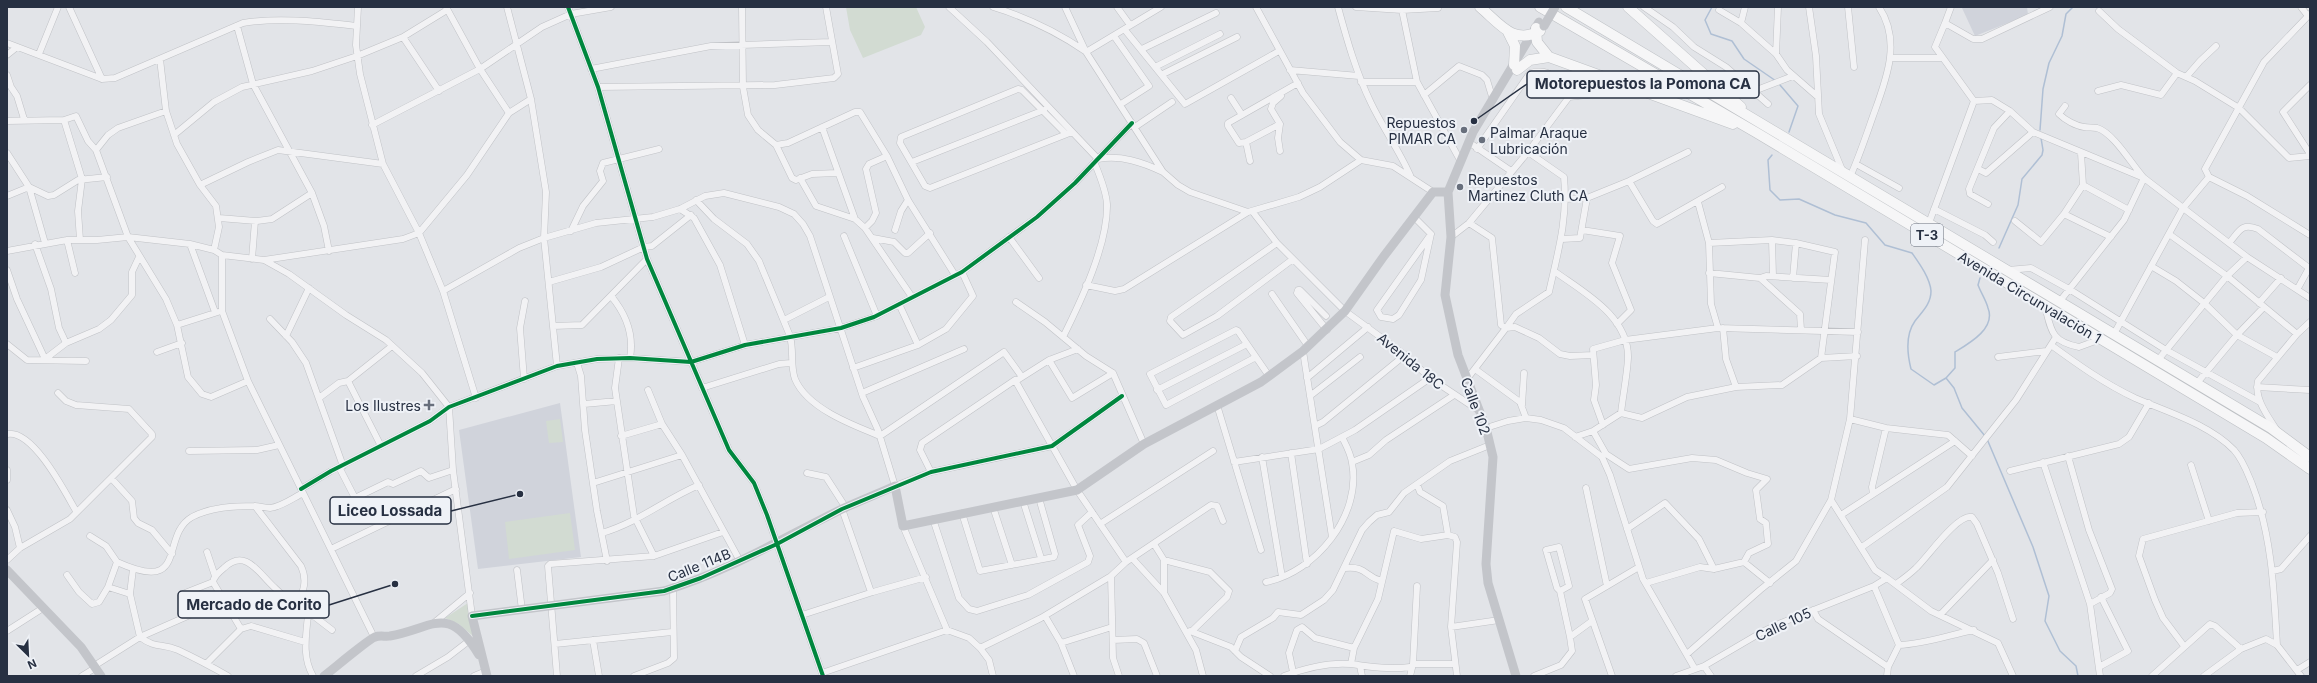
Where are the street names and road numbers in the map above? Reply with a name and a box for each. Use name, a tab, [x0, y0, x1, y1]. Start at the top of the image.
road number: T-3	[1911, 224, 1943, 246]
street label: Avenida Circunvalación 1	[1955, 247, 2105, 347]
street label: Avenida 18C	[1374, 329, 1448, 393]
street label: Calle 102	[1458, 375, 1494, 437]
street label: Calle 114B	[665, 545, 733, 585]
street label: Calle 105	[1752, 604, 1814, 644]

